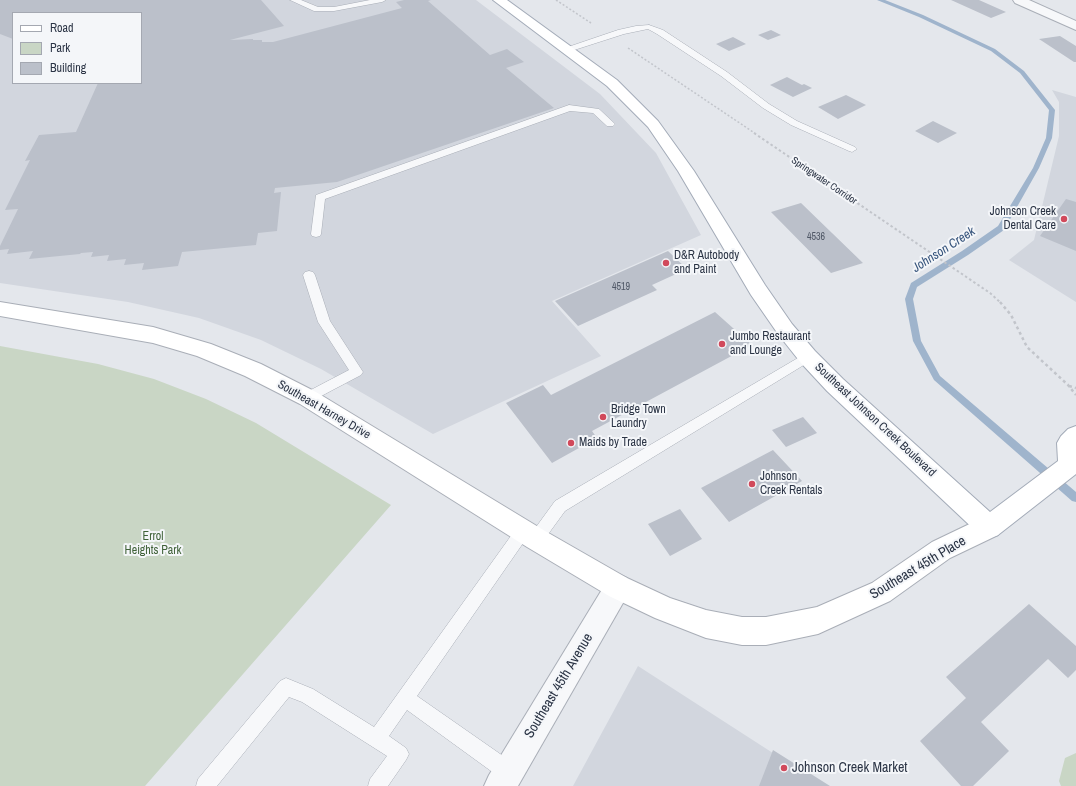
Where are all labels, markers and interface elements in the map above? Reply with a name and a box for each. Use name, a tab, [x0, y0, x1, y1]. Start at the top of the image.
legend	[12, 12, 142, 84]
text: Road	[50, 20, 74, 36]
text: Park	[50, 40, 70, 56]
text: Building	[50, 60, 86, 76]
street label: Springwater Corridor	[789, 155, 859, 207]
place label: Johnson Creek Dental Care	[990, 205, 1056, 233]
marker: Johnson Creek Dental Care	[1059, 214, 1069, 224]
water label: Johnson Creek	[910, 224, 978, 276]
house number: 4536	[807, 231, 825, 243]
place label: D&R Autobody and Paint	[674, 249, 739, 277]
marker: D&R Autobody and Paint	[661, 258, 671, 268]
house number: 4519	[612, 281, 630, 293]
place label: Jumbo Restaurant and Lounge	[730, 330, 810, 358]
marker: Jumbo Restaurant and Lounge	[717, 339, 727, 349]
street label: Southeast Johnson Creek Boulevard	[811, 360, 939, 480]
street label: Southeast Harney Drive	[275, 378, 373, 442]
place label: Bridge Town Laundry	[611, 403, 666, 431]
marker: Bridge Town Laundry	[598, 412, 608, 422]
place label: Maids by Trade	[579, 436, 647, 450]
marker: Maids by Trade	[566, 438, 576, 448]
place label: Johnson Creek Rentals	[760, 470, 822, 498]
marker: Johnson Creek Rentals	[747, 479, 757, 489]
park label: Errol Heights Park	[125, 530, 181, 558]
street label: Southeast 45th Place	[867, 533, 969, 603]
street label: Southeast 45th Avenue	[521, 631, 597, 741]
place label: Johnson Creek Market	[792, 760, 907, 776]
marker: Johnson Creek Market	[779, 763, 789, 773]

